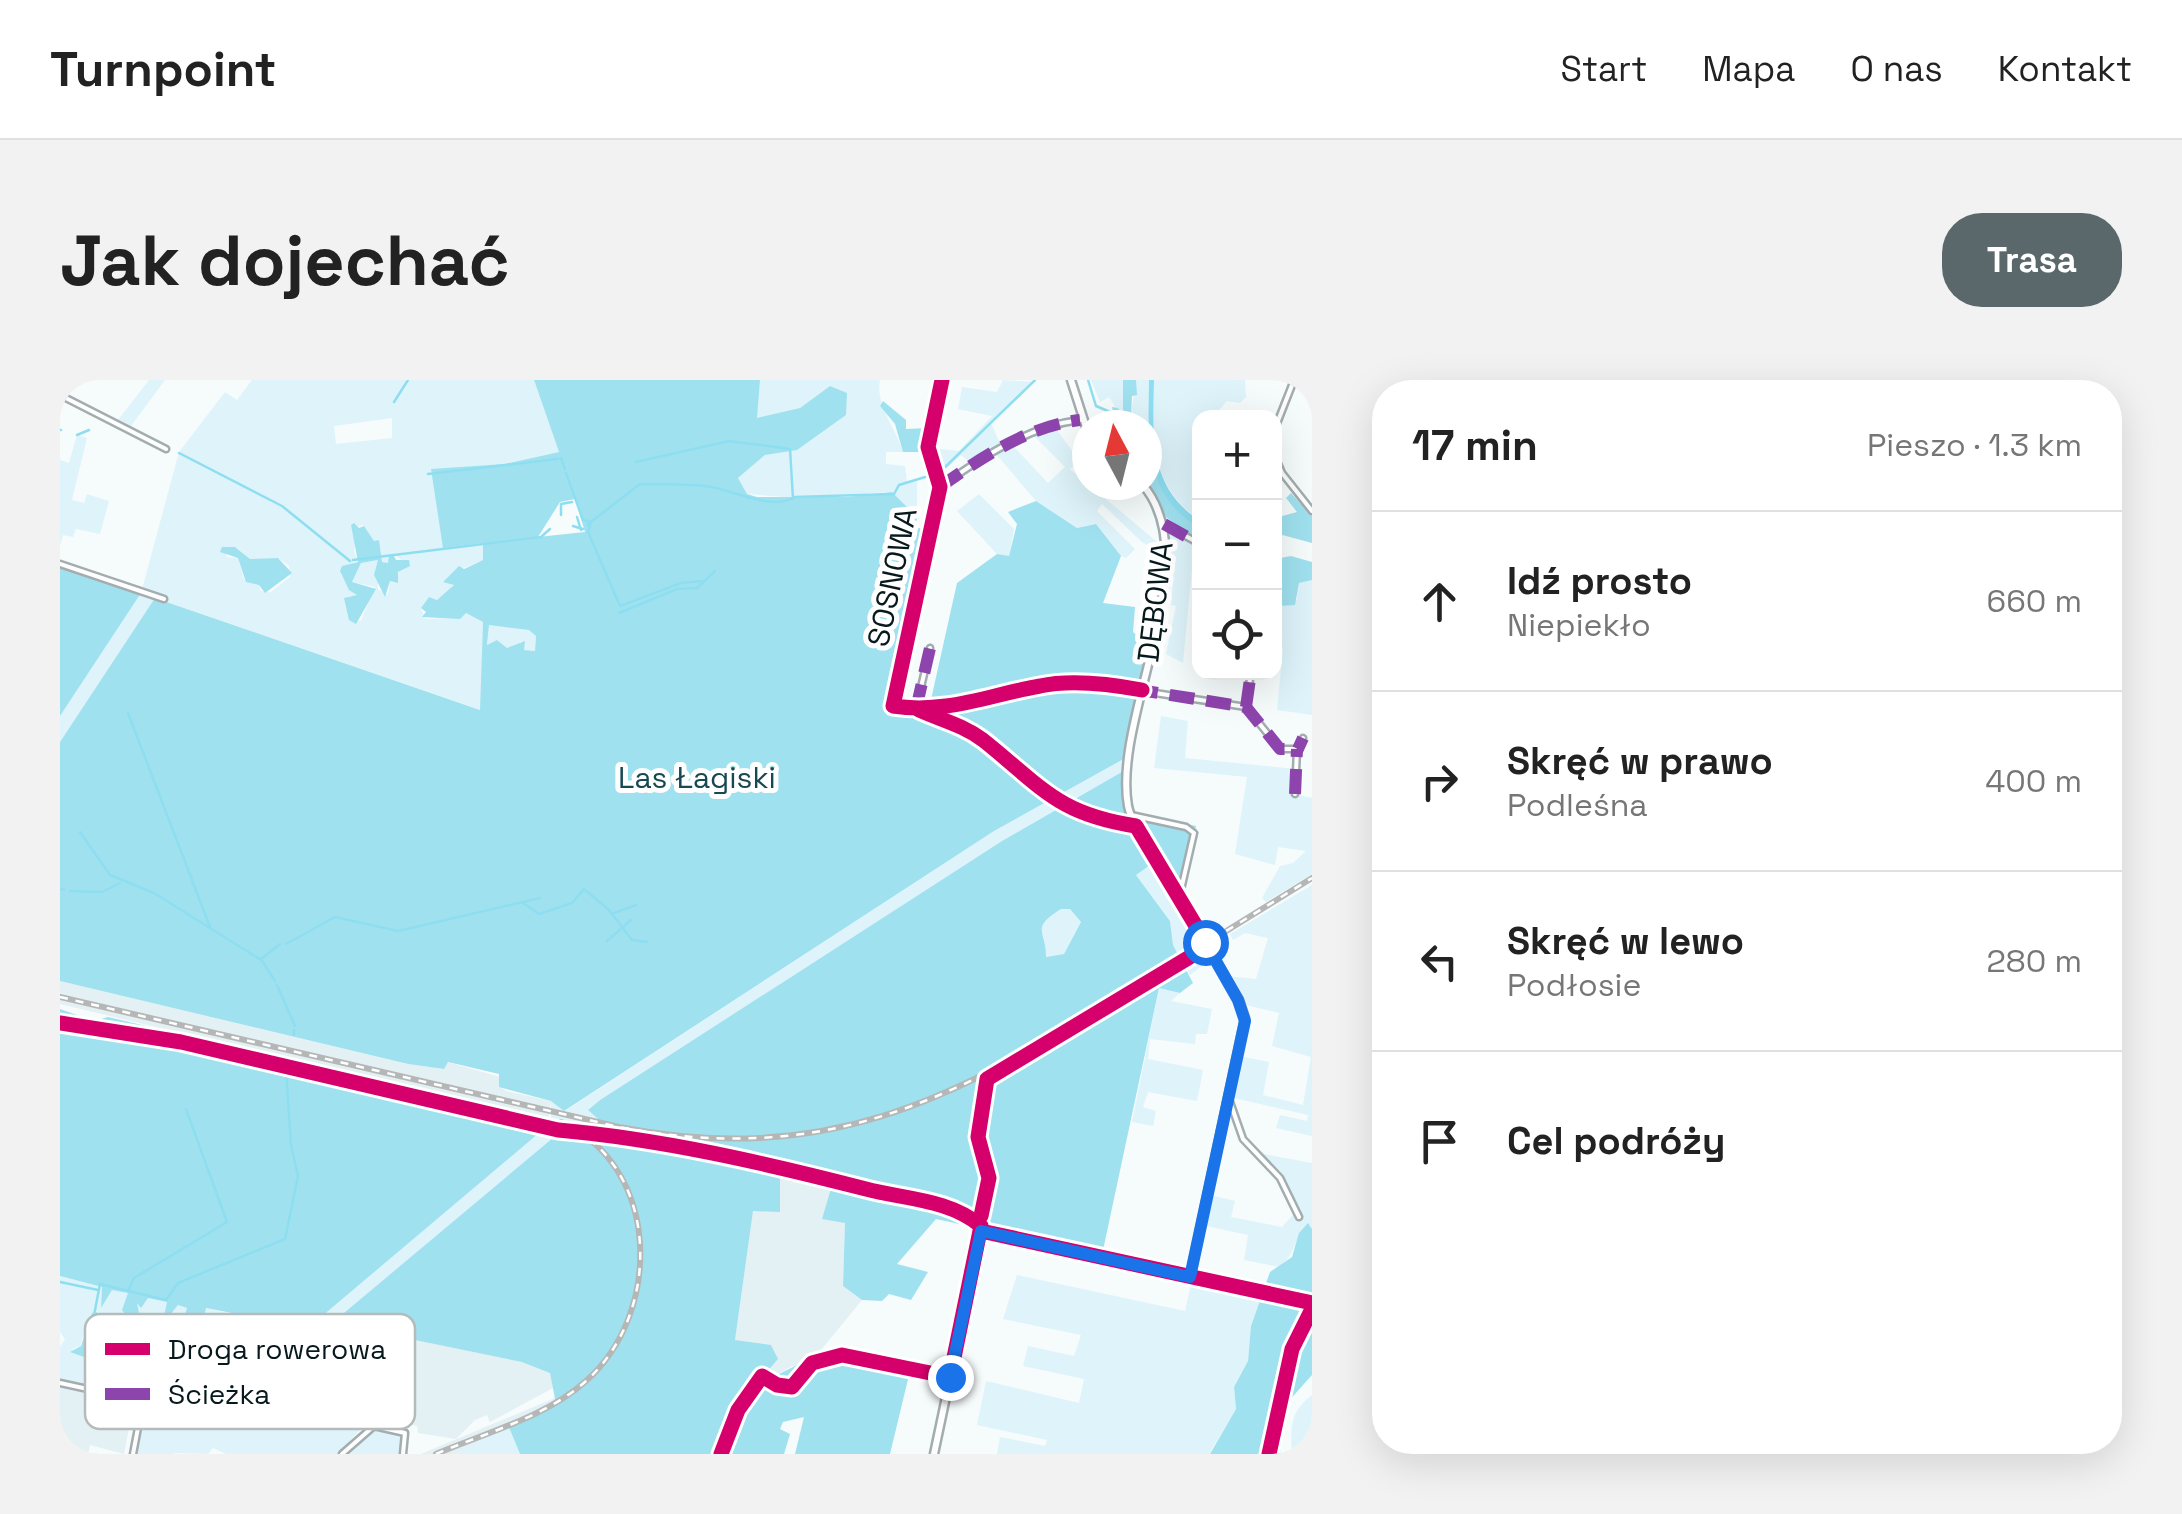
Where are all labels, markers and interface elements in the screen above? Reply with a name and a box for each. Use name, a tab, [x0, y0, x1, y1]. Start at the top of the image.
text: Turnpoint	[50, 39, 276, 100]
text: Start	[1560, 47, 1647, 91]
text: Mapa	[1702, 47, 1795, 91]
text: O nas	[1850, 47, 1943, 91]
text: Kontakt	[1998, 47, 2132, 91]
button: Trasa	[1942, 213, 2122, 307]
text: Jak dojechać	[60, 216, 510, 305]
north arrow	[1072, 410, 1162, 500]
map controls	[1192, 410, 1282, 680]
button: +	[1192, 410, 1282, 500]
text: 17 min	[1412, 419, 1538, 472]
text: Pieszo · 1.3 km	[1867, 425, 2082, 465]
button: −	[1192, 500, 1282, 590]
street label: SOSNOWA	[858, 504, 926, 650]
street label: DĘBOWA	[1128, 540, 1182, 664]
text: Idź prosto	[1507, 557, 1692, 605]
icon: ahead	[1412, 574, 1467, 629]
text: 660 m	[1987, 581, 2082, 621]
button: locate	[1192, 590, 1282, 680]
text: Niepiekło	[1507, 605, 1651, 645]
text: Skręć w prawo	[1507, 737, 1773, 785]
icon: right	[1412, 754, 1467, 809]
park label: Las Łagiski	[618, 758, 776, 797]
text: 400 m	[1985, 761, 2082, 801]
text: Podleśna	[1507, 785, 1648, 825]
text: Skręć w lewo	[1507, 917, 1744, 965]
route start	[1183, 920, 1229, 966]
icon: left	[1412, 934, 1467, 989]
text: 280 m	[1987, 941, 2082, 981]
text: Podłosie	[1507, 965, 1641, 1005]
icon: arrive	[1412, 1114, 1467, 1169]
text: Cel podróży	[1507, 1117, 1725, 1165]
legend	[85, 1314, 415, 1429]
text: Droga rowerowa	[168, 1331, 386, 1367]
route end	[928, 1355, 974, 1401]
text: Ścieżka	[168, 1376, 270, 1412]

